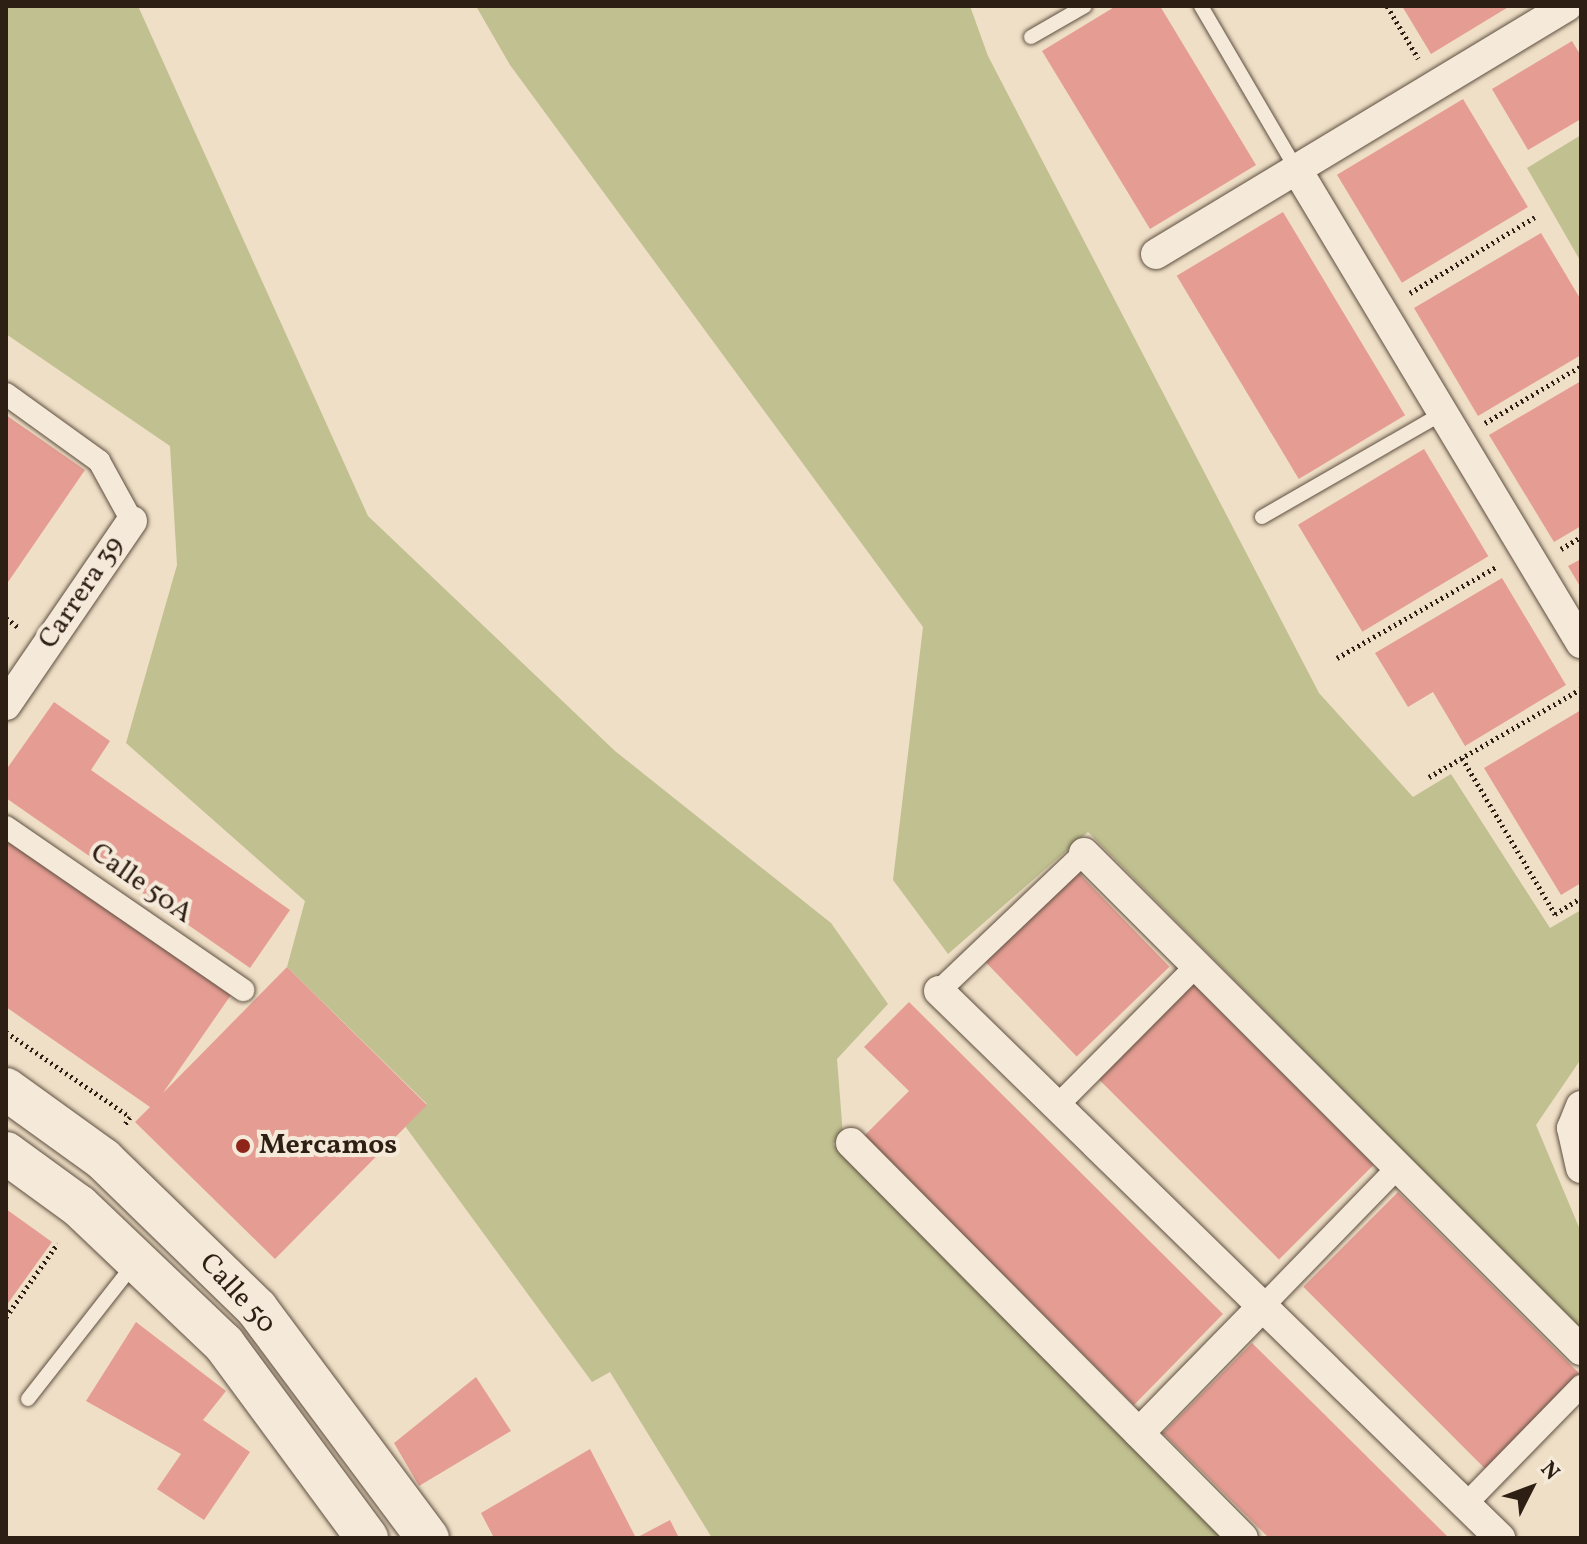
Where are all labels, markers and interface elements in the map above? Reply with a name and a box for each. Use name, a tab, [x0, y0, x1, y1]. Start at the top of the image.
street label: Carrera 39	[32, 530, 132, 656]
street label: Calle 50A	[83, 837, 199, 931]
place label: Mercamos	[259, 1129, 397, 1163]
marker: Mercamos	[234, 1137, 252, 1155]
street label: Calle 50	[191, 1247, 283, 1341]
north arrow	[1491, 1448, 1571, 1528]
text: N	[1532, 1455, 1566, 1488]

